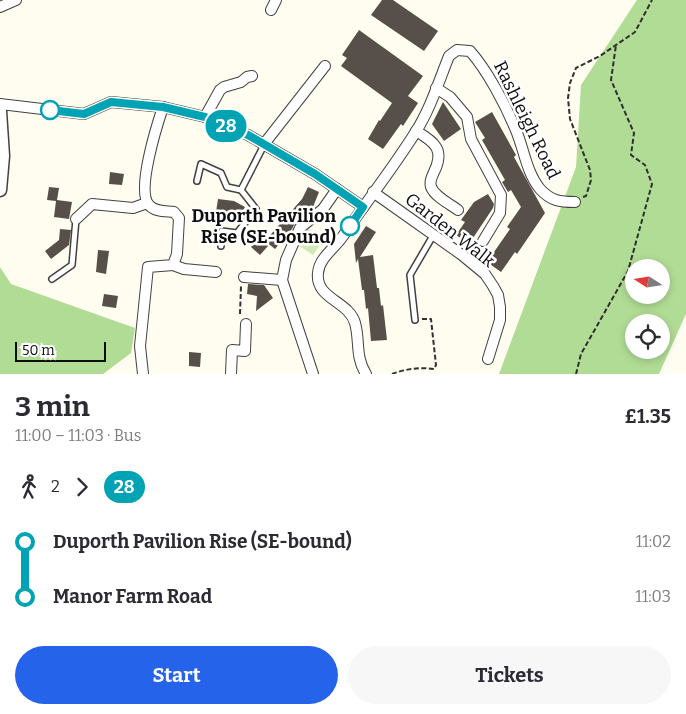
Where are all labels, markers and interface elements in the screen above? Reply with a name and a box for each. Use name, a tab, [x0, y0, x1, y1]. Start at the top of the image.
street label: Rashleigh Road	[489, 57, 565, 183]
unlabelled marker	[40, 100, 60, 120]
line badge: 28	[204, 110, 248, 142]
text: 28	[216, 115, 236, 137]
street label: Garden Walk	[401, 188, 500, 272]
place label: Duporth Pavilion Rise (SE-bound)	[191, 205, 336, 248]
marker: Duporth Pavilion Rise (SE-bound)	[340, 216, 360, 236]
north arrow	[625, 259, 670, 304]
map controls	[625, 259, 670, 359]
button: locate	[625, 314, 670, 359]
scale bar	[15, 339, 106, 362]
text: 50 m	[22, 342, 55, 359]
text: 3 min	[15, 390, 90, 423]
text: £1.35	[624, 405, 671, 428]
text: 11:00 – 11:03 · Bus	[15, 426, 141, 445]
icon: walk	[15, 473, 43, 501]
icon: forward	[68, 473, 96, 501]
text: 28	[114, 476, 135, 498]
text: 2	[51, 477, 60, 496]
text: Duporth Pavilion Rise (SE-bound)	[53, 530, 352, 553]
text: 11:02	[636, 532, 671, 551]
text: Manor Farm Road	[53, 585, 212, 608]
text: 11:03	[635, 587, 671, 606]
button: Start	[15, 646, 338, 704]
button: Tickets	[348, 646, 671, 704]

